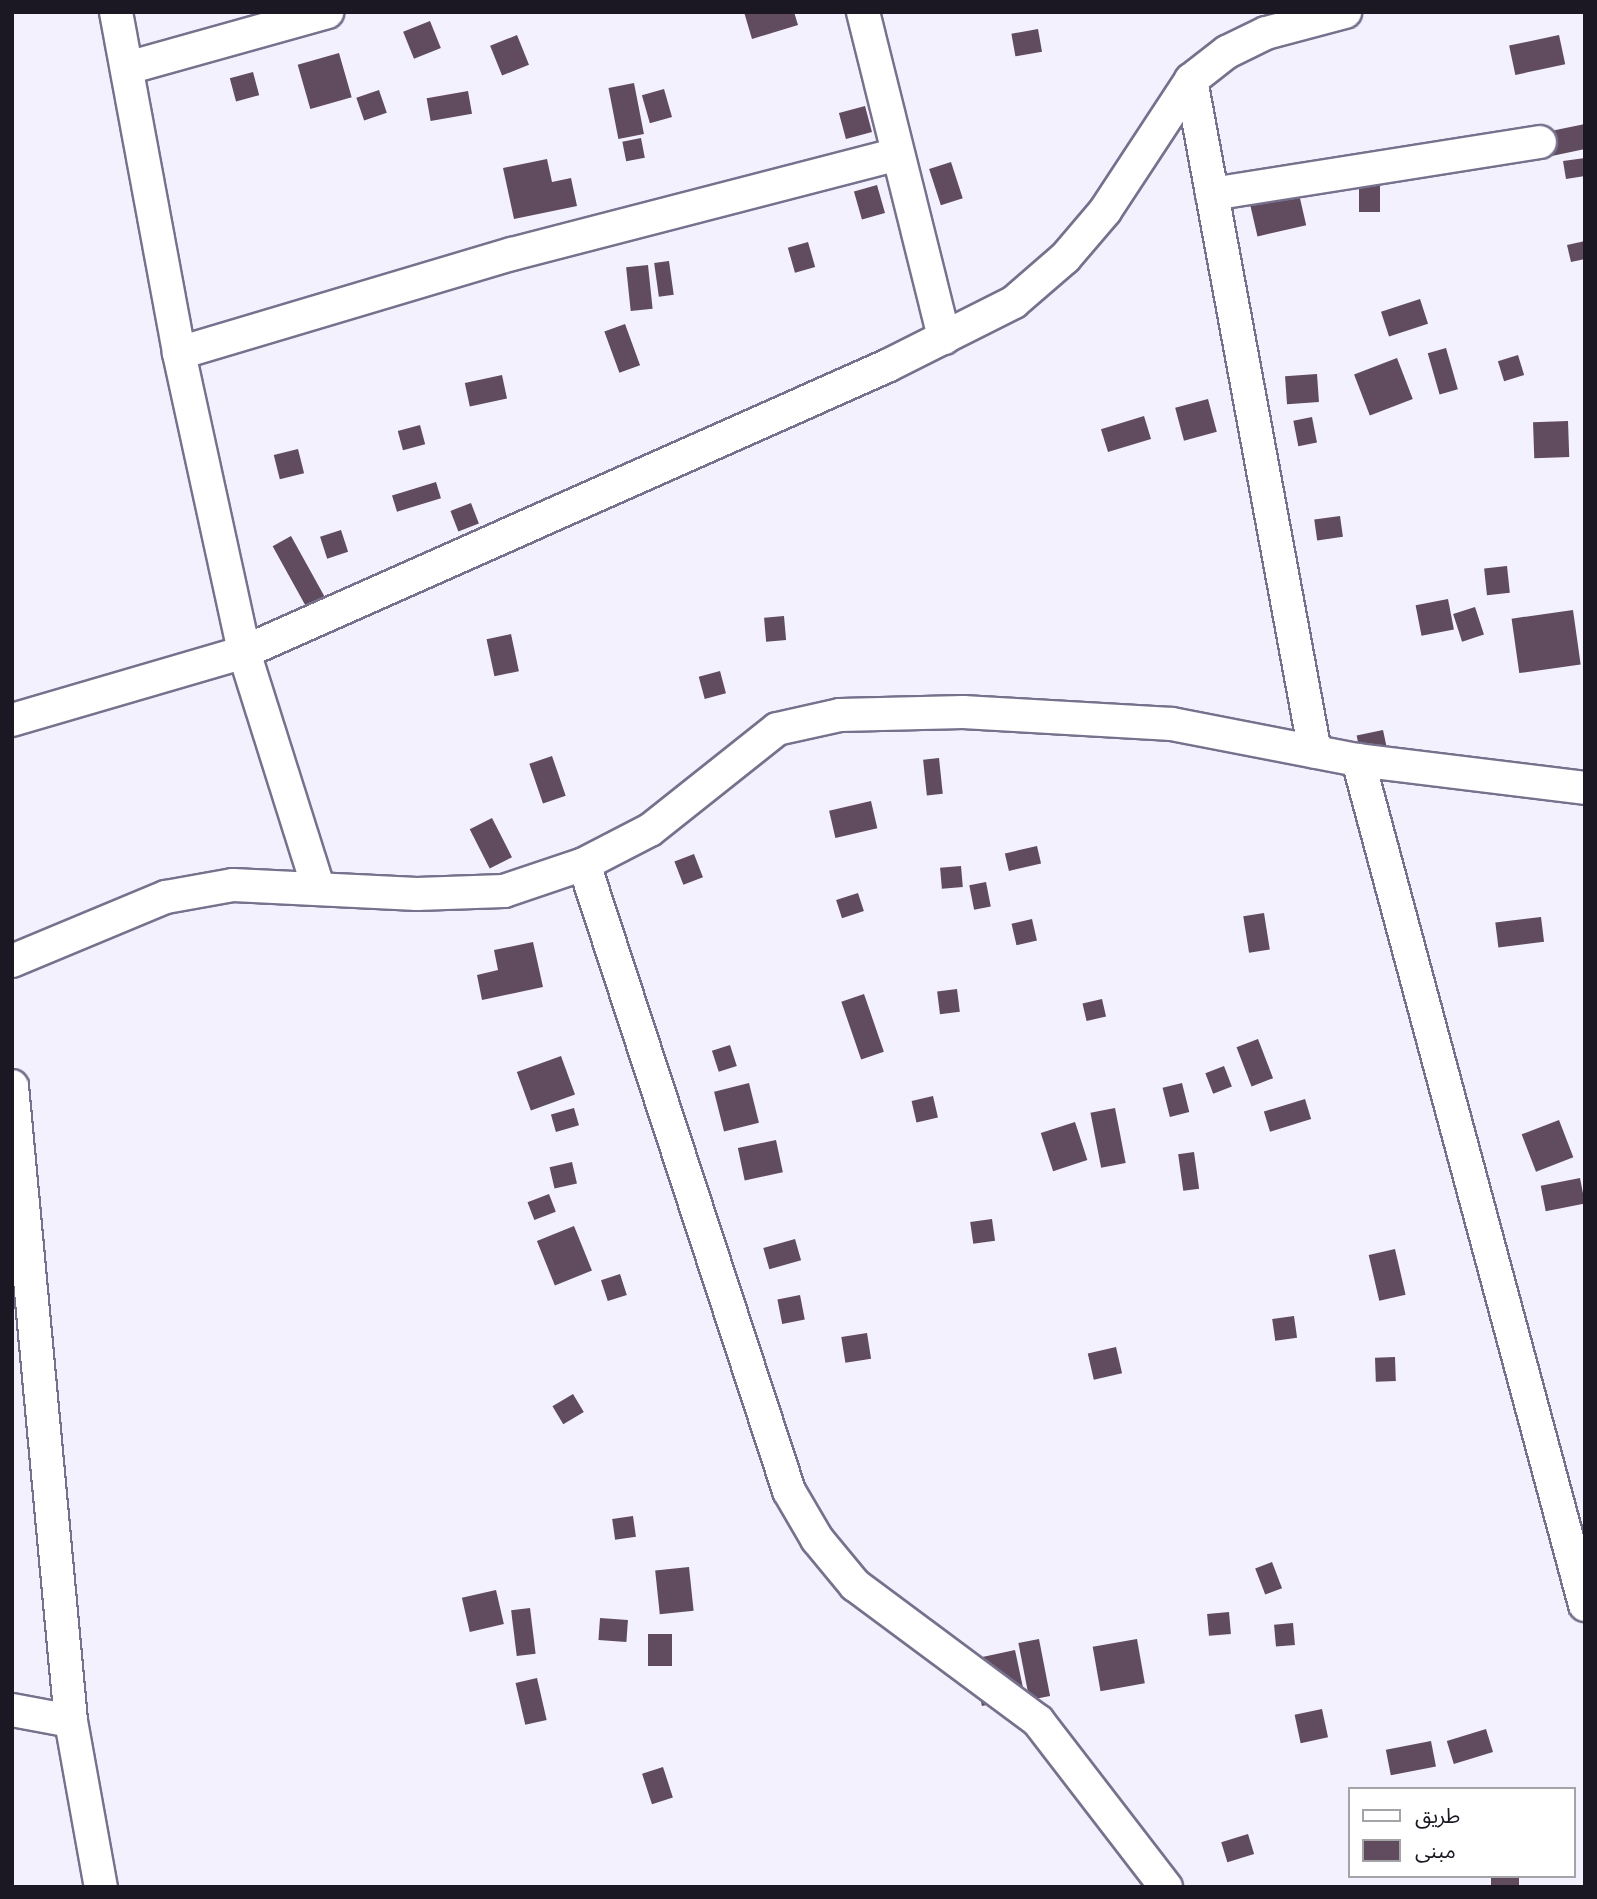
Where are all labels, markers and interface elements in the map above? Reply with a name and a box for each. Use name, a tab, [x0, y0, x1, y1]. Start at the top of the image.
legend	[1348, 1787, 1576, 1878]
text: طريق	[1415, 1801, 1460, 1831]
text: مبنى	[1415, 1836, 1456, 1866]

